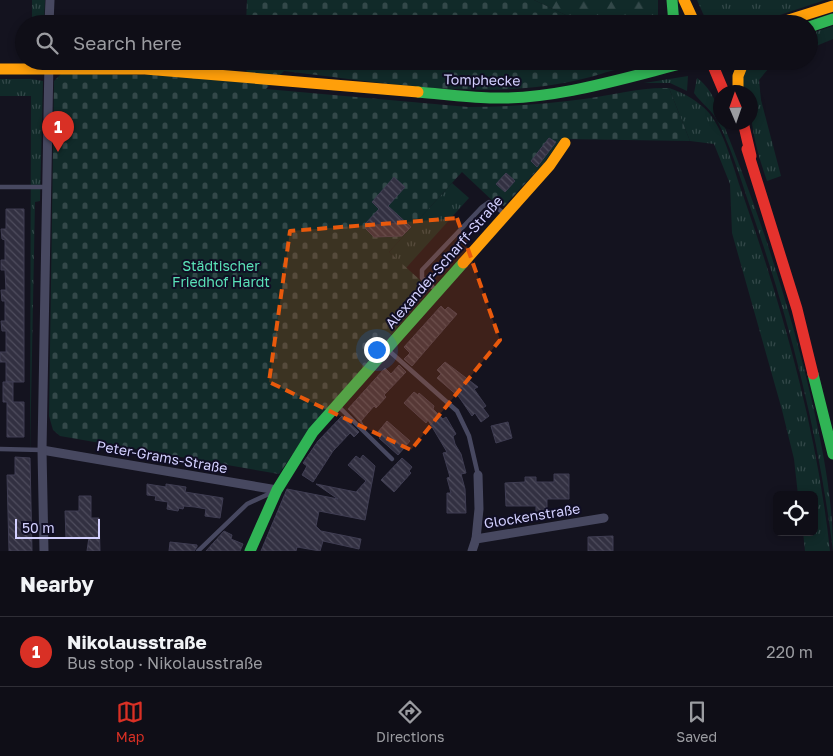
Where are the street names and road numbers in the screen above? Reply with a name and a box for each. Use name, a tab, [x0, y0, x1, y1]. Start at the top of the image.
street label: Tomphecke	[443, 70, 521, 89]
street label: Alexander-Scharff-Straße	[381, 192, 506, 331]
street label: Peter-Grams-Straße	[95, 437, 229, 476]
street label: Glockenstraße	[483, 500, 581, 531]

